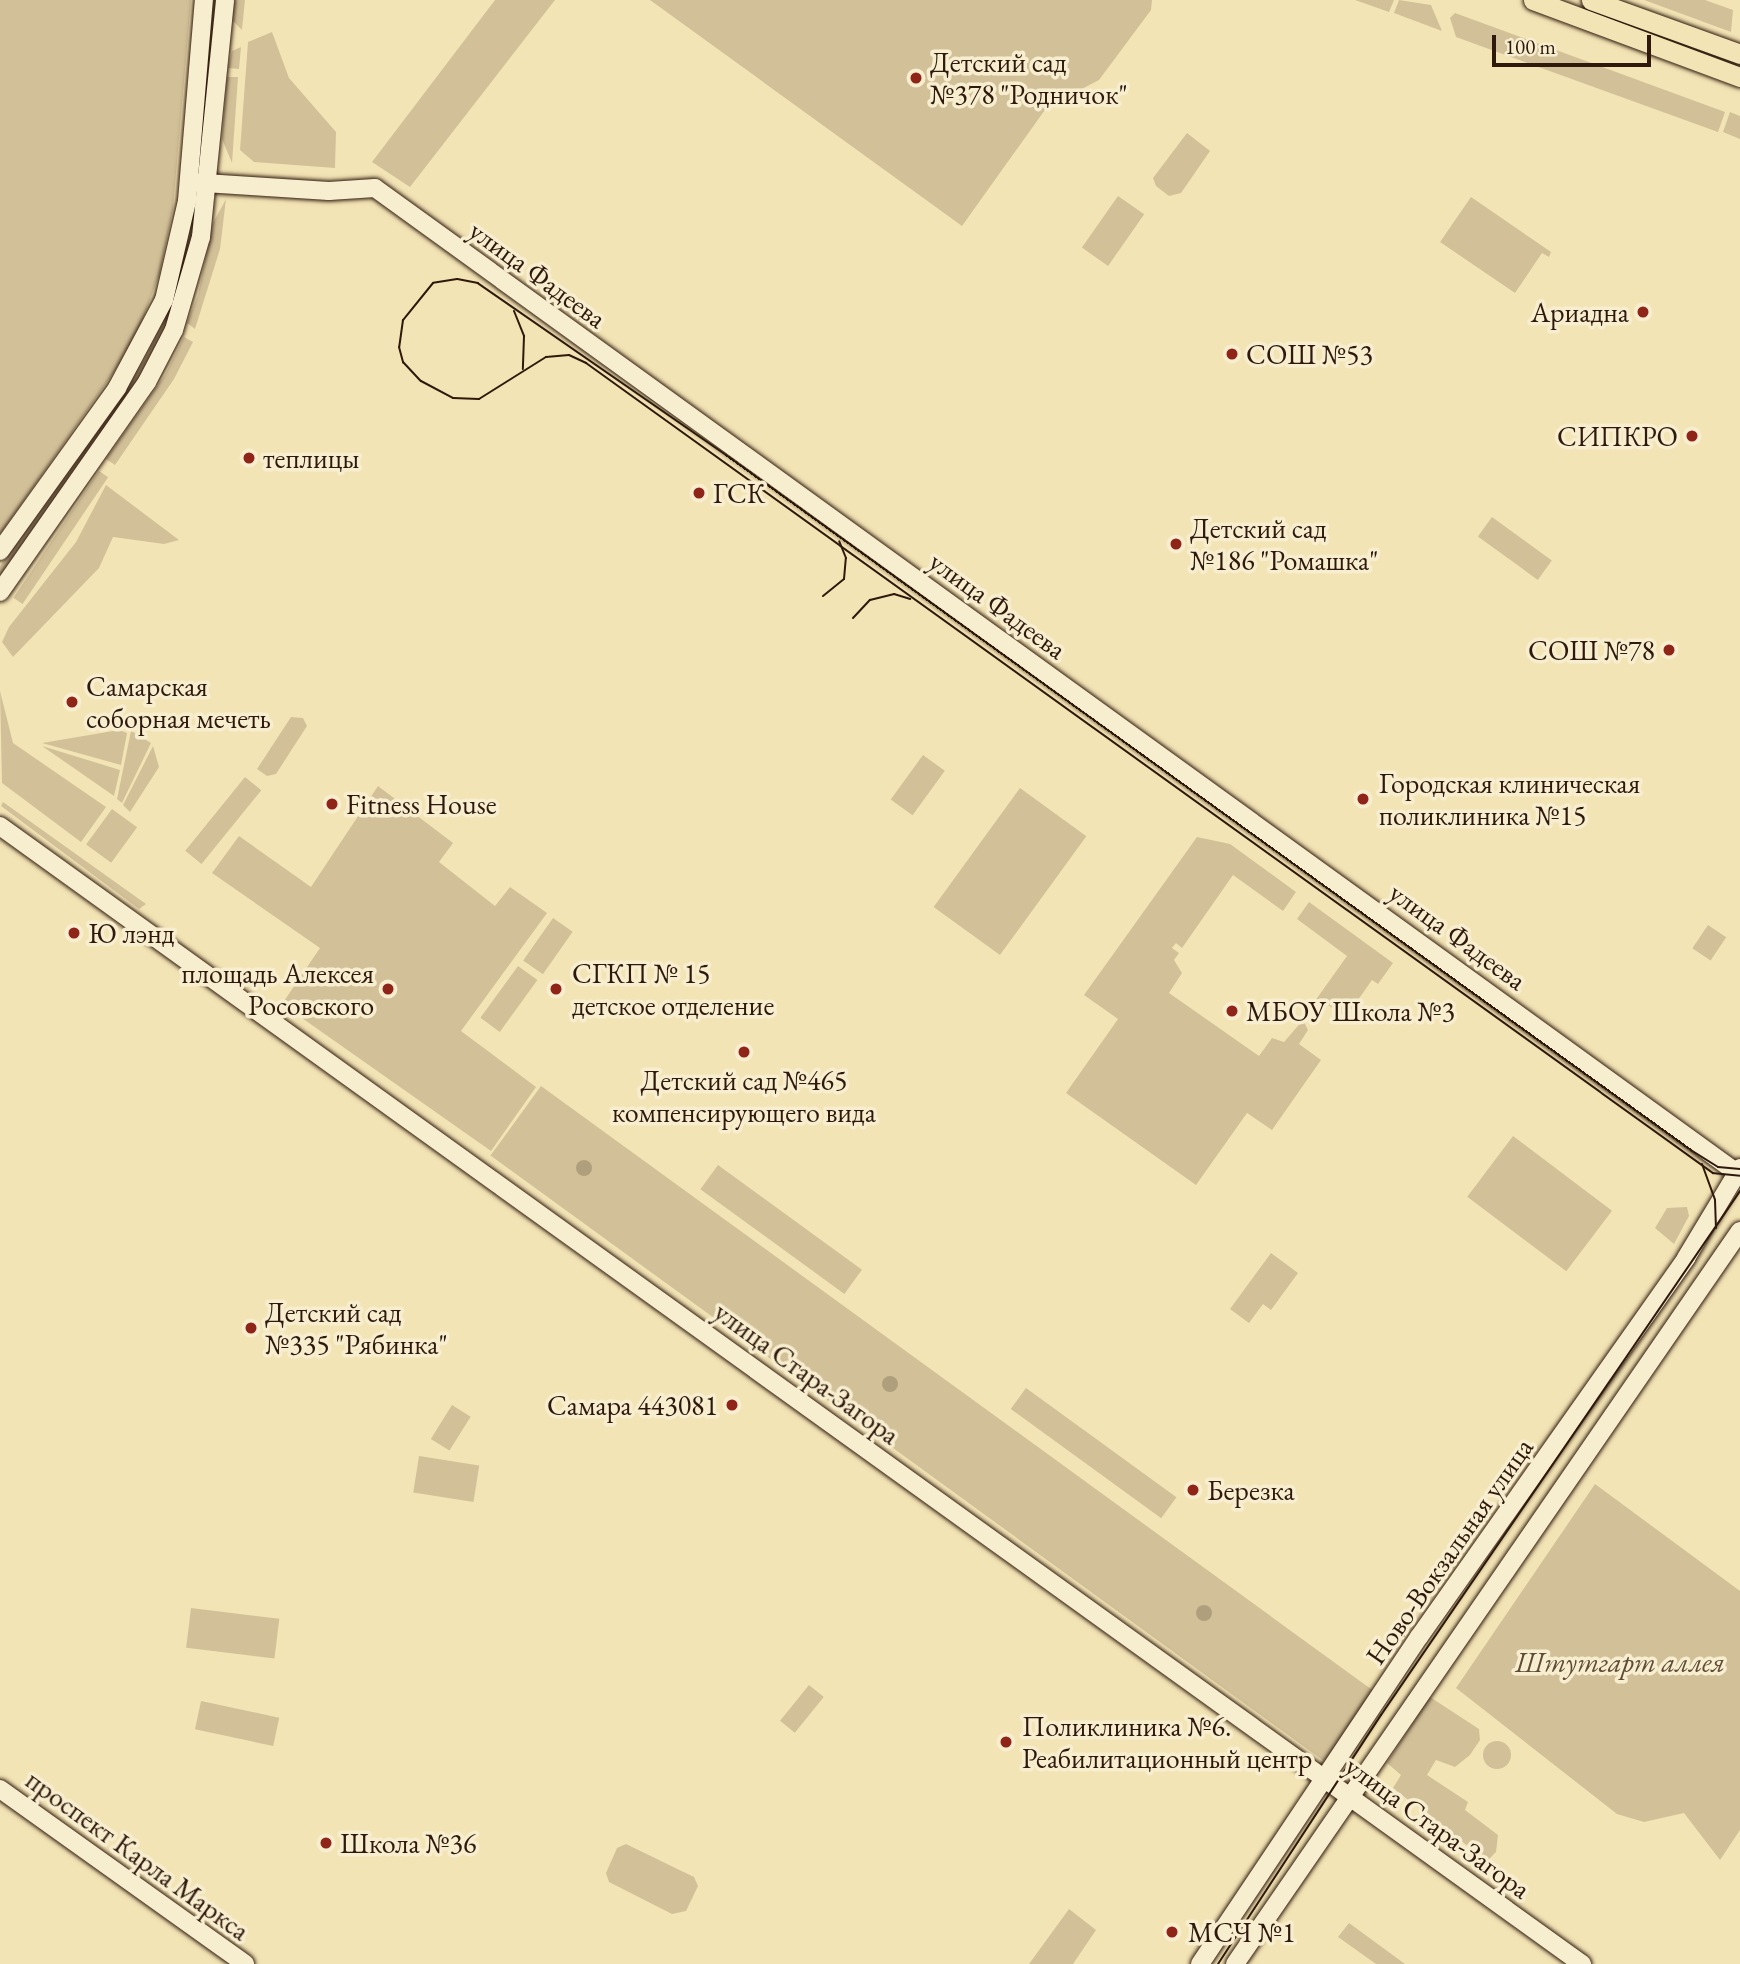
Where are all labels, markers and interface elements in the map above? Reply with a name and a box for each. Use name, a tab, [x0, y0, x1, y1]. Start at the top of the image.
scale bar	[1495, 21, 1654, 65]
text: 100 m	[1505, 33, 1556, 60]
place label: Детский сад №378 "Родничок"	[930, 45, 1128, 111]
marker: Детский сад №378 "Родничок"	[908, 70, 924, 86]
street label: улица Фадеева	[463, 213, 613, 335]
place label: Ариадна	[1531, 295, 1629, 329]
marker: Ариадна	[1635, 304, 1651, 320]
place label: СОШ №53	[1246, 337, 1373, 371]
marker: СОШ №53	[1224, 346, 1240, 362]
place label: СИПКРО	[1557, 419, 1678, 453]
marker: СИПКРО	[1684, 428, 1700, 444]
place label: теплицы	[263, 441, 359, 475]
marker: теплицы	[241, 450, 257, 466]
place label: ГСК	[713, 476, 765, 510]
marker: ГСК	[691, 485, 707, 501]
place label: Детский сад №186 "Ромашка"	[1190, 511, 1378, 577]
marker: Детский сад №186 "Ромашка"	[1168, 536, 1184, 552]
street label: улица Фадеева	[923, 544, 1073, 666]
place label: СОШ №78	[1528, 633, 1655, 667]
marker: СОШ №78	[1661, 642, 1677, 658]
place label: Самарская соборная мечеть	[86, 669, 271, 735]
marker: Самарская соборная мечеть	[64, 694, 80, 710]
place label: Городская клиническая поликлиника №15	[1379, 766, 1640, 832]
place label: Fitness House	[346, 787, 497, 821]
marker: Городская клиническая поликлиника №15	[1353, 789, 1373, 809]
marker: Fitness House	[324, 796, 340, 812]
street label: улица Фадеева	[1383, 875, 1533, 997]
place label: Ю лэнд	[88, 916, 175, 950]
marker: Ю лэнд	[66, 925, 82, 941]
place label: площадь Алексея Росовского	[182, 956, 374, 1022]
place label: СГКП № 15 детское отделение	[572, 956, 774, 1022]
marker: СГКП № 15 детское отделение	[546, 979, 566, 999]
marker: площадь Алексея Росовского	[380, 981, 396, 997]
place label: МБОУ Школа №3	[1246, 994, 1455, 1028]
marker: МБОУ Школа №3	[1224, 1003, 1240, 1019]
marker: Детский сад №465 компенсирующего вида	[736, 1044, 752, 1060]
place label: Детский сад №465 компенсирующего вида	[612, 1063, 876, 1129]
place label: Детский сад №335 "Рябинка"	[265, 1295, 448, 1361]
street label: улица Стара-Загора	[708, 1295, 906, 1451]
marker: Детский сад №335 "Рябинка"	[243, 1320, 259, 1336]
place label: Самара 443081	[547, 1388, 718, 1422]
marker: Самара 443081	[724, 1397, 740, 1413]
street label: Ново-Вокзальная улица	[1358, 1431, 1540, 1671]
place label: Березка	[1207, 1473, 1295, 1507]
marker: Березка	[1185, 1482, 1201, 1498]
park label: Штутгарт аллея	[1515, 1645, 1725, 1679]
place label: Поликлиника №6. Реабилитационный центр	[1022, 1709, 1312, 1775]
marker: Поликлиника №6. Реабилитационный центр	[996, 1732, 1016, 1752]
street label: улица Стара-Загора	[1339, 1749, 1537, 1905]
street label: проспект Карла Маркса	[20, 1763, 256, 1947]
place label: Школа №36	[340, 1826, 476, 1860]
marker: Школа №36	[318, 1835, 334, 1851]
place label: МСЧ №1	[1188, 1915, 1295, 1949]
marker: МСЧ №1	[1162, 1922, 1182, 1942]

